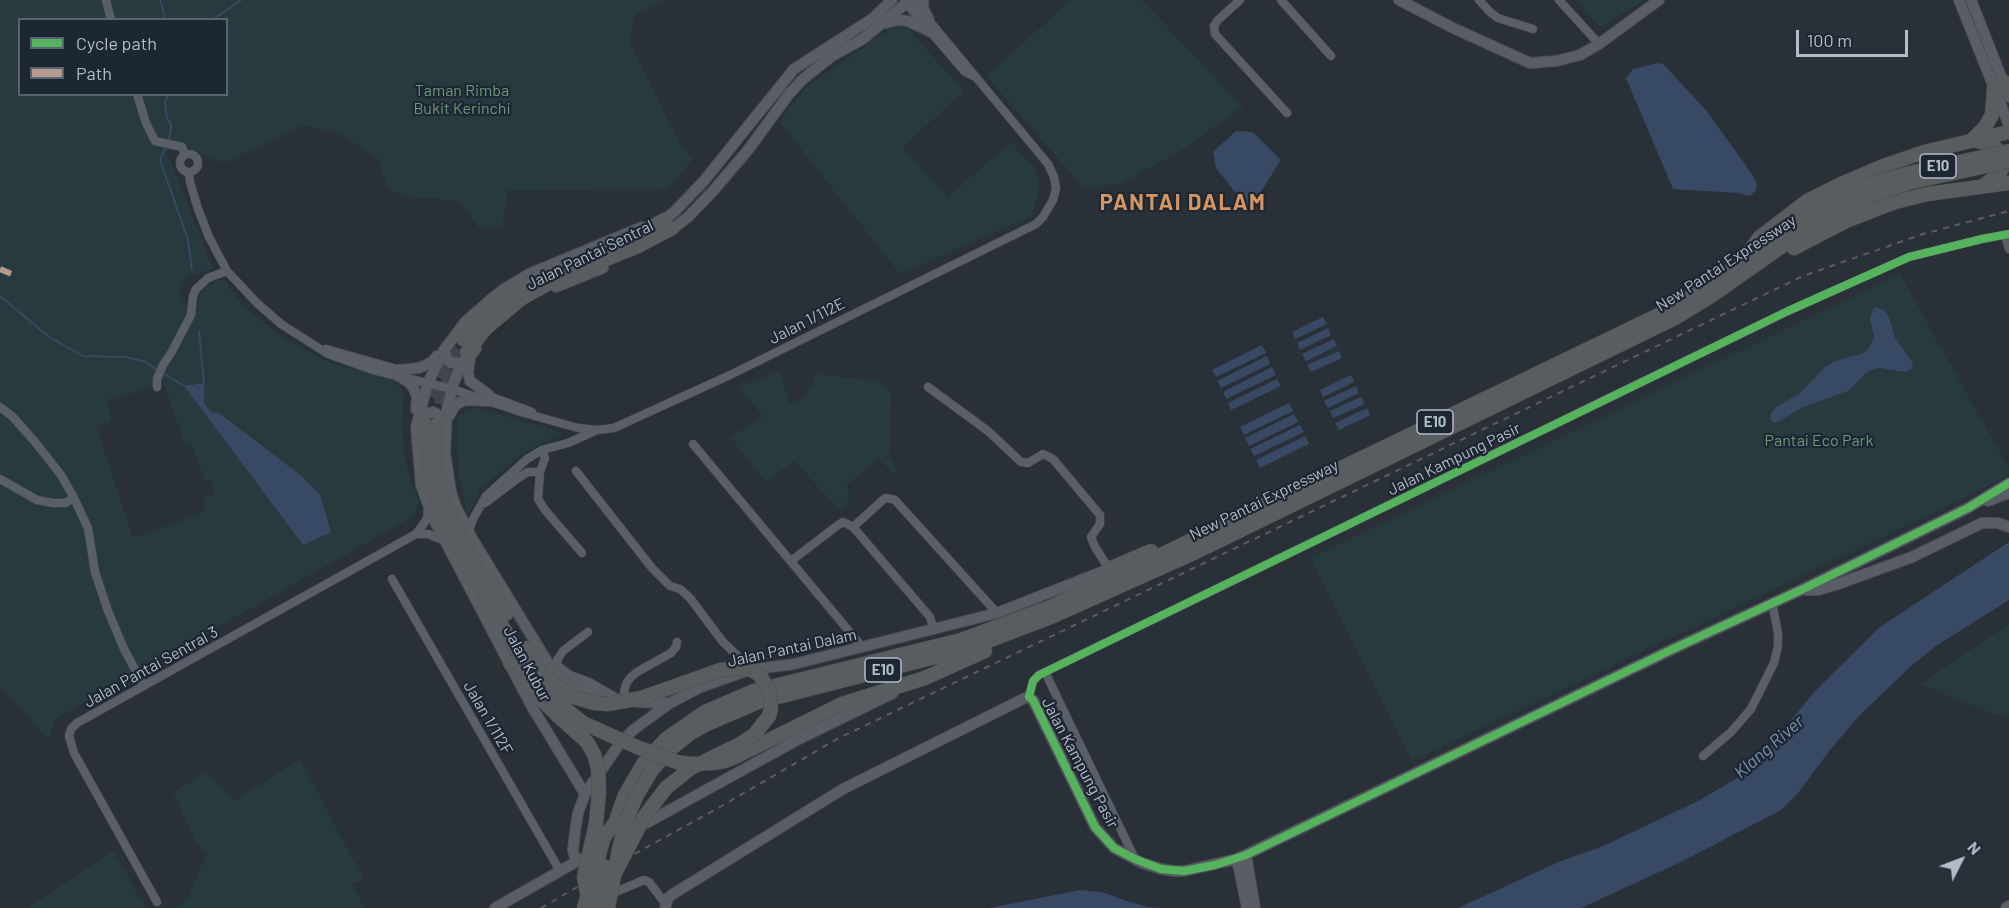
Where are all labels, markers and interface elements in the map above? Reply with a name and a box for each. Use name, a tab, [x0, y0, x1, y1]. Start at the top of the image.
legend	[18, 18, 228, 96]
scale bar	[1799, 18, 1912, 56]
text: 100 m	[1807, 29, 1852, 51]
text: Cycle path	[76, 32, 157, 54]
text: Path	[76, 62, 112, 84]
park label: Taman Rimba Bukit Kerinchi	[413, 81, 511, 119]
road number: E10	[1920, 154, 1956, 178]
district label: PANTAI DALAM	[1100, 190, 1266, 216]
street label: New Pantai Expressway	[1652, 211, 1800, 315]
street label: Jalan Pantai Sentral	[524, 216, 656, 294]
street label: Jalan 1/112E	[766, 294, 848, 348]
road number: E10	[1417, 410, 1453, 434]
street label: Jalan Kampung Pasir	[1385, 419, 1523, 499]
park label: Pantai Eco Park	[1765, 431, 1873, 451]
street label: New Pantai Expressway	[1186, 456, 1342, 544]
street label: Jalan Pantai Sentral 3	[81, 622, 221, 712]
street label: Jalan Kubur	[499, 623, 555, 705]
street label: Jalan Pantai Dalam	[726, 625, 858, 671]
road number: E10	[865, 658, 901, 682]
street label: Jalan 1/112F	[459, 678, 517, 758]
street label: Jalan Kampung Pasir	[1037, 694, 1123, 832]
water label: Klang River	[1730, 711, 1808, 783]
north arrow	[1931, 830, 1991, 890]
text: N	[1964, 837, 1985, 858]

